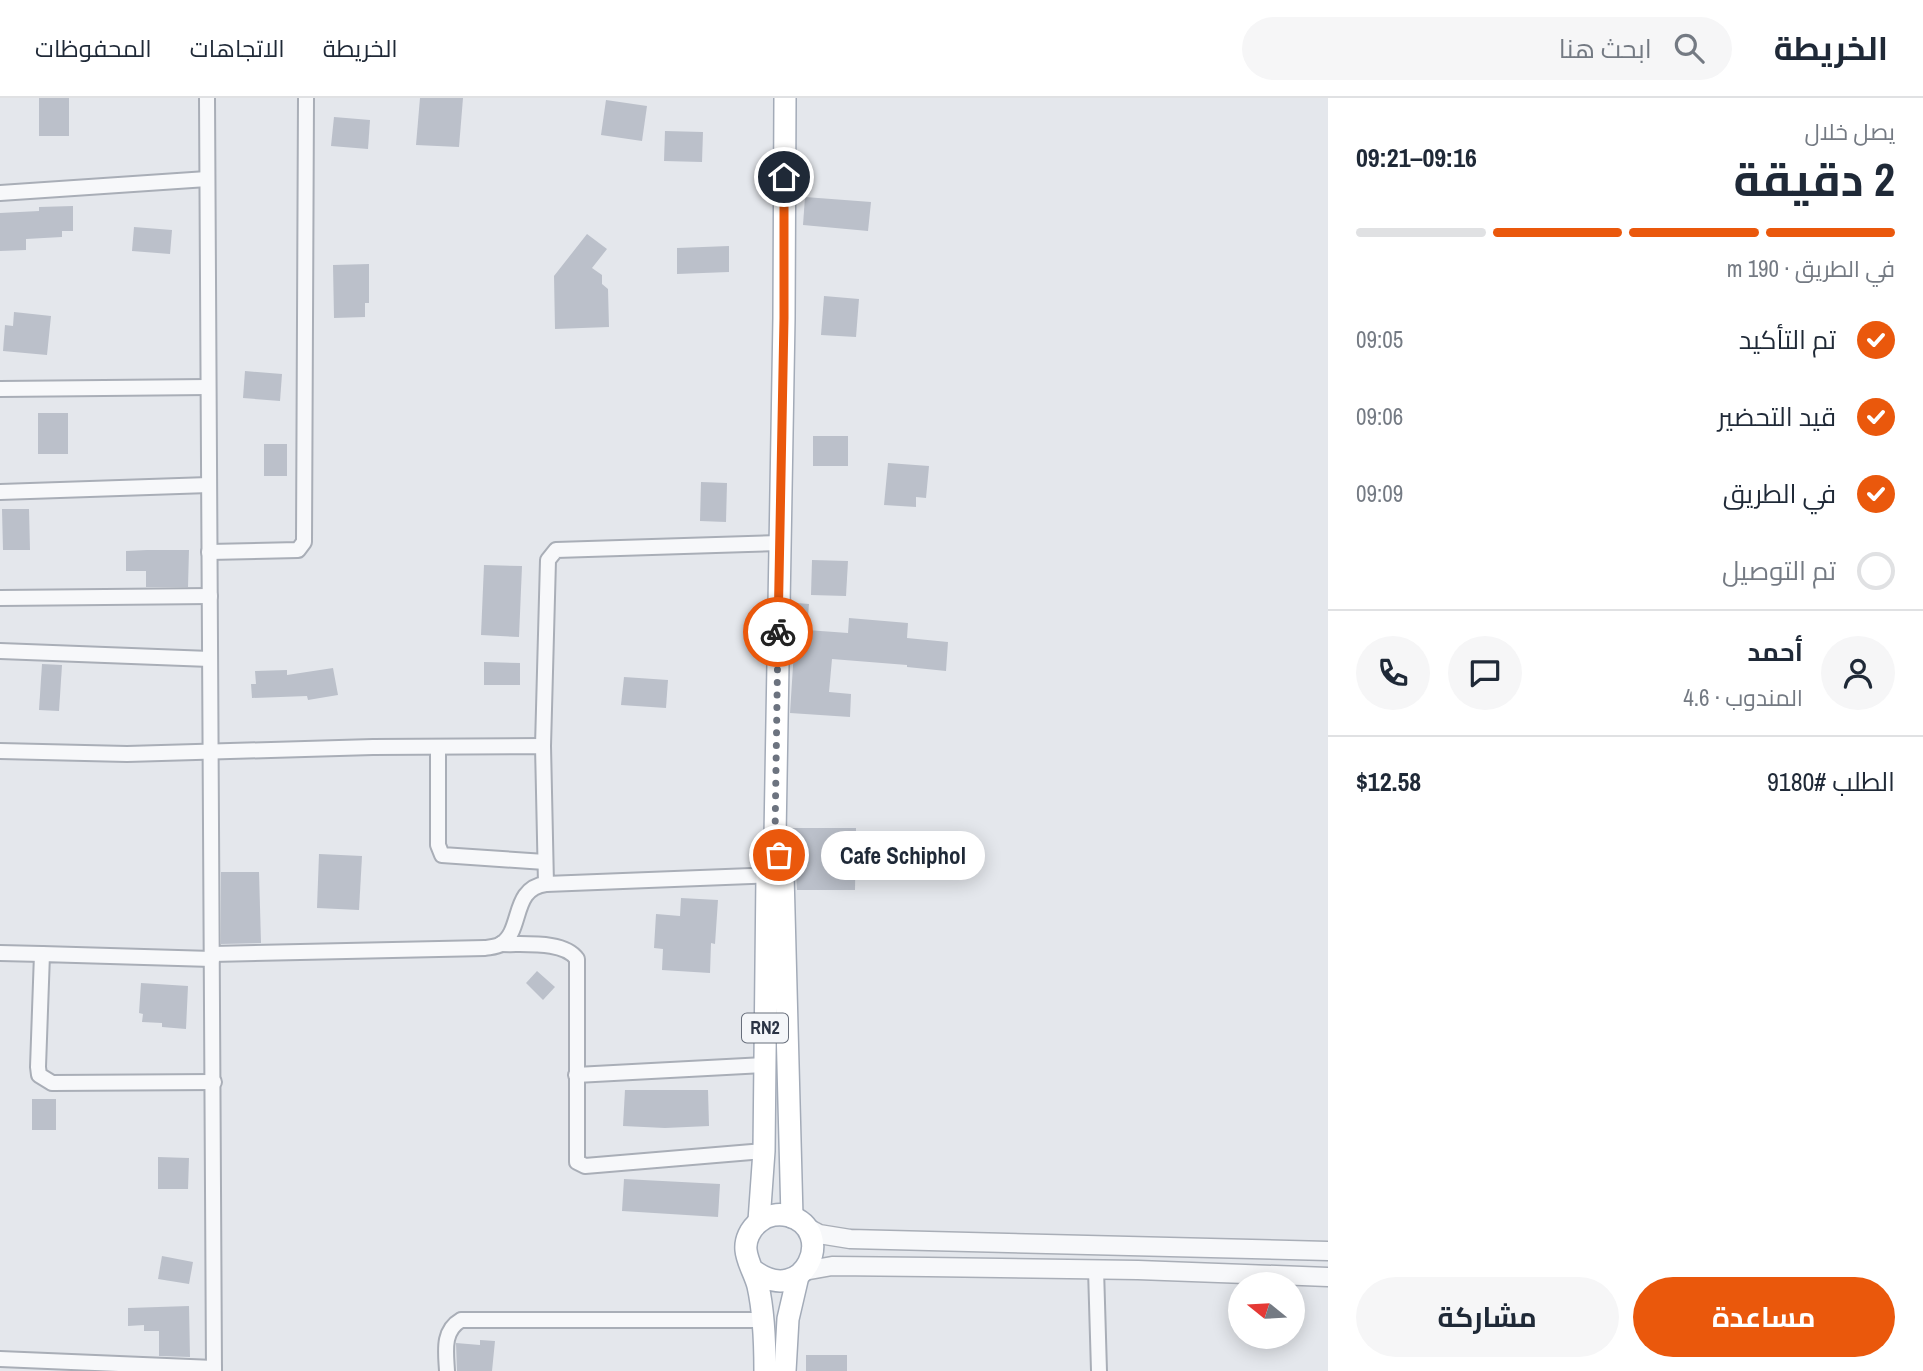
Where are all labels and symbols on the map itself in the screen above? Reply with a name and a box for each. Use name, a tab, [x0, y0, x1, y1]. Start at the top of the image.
pin	[754, 147, 814, 207]
courier	[743, 597, 813, 667]
pin	[749, 825, 809, 885]
callout: Cafe Schiphol	[821, 830, 986, 880]
road number: RN2	[742, 1014, 788, 1043]
north arrow	[1228, 1272, 1306, 1349]

